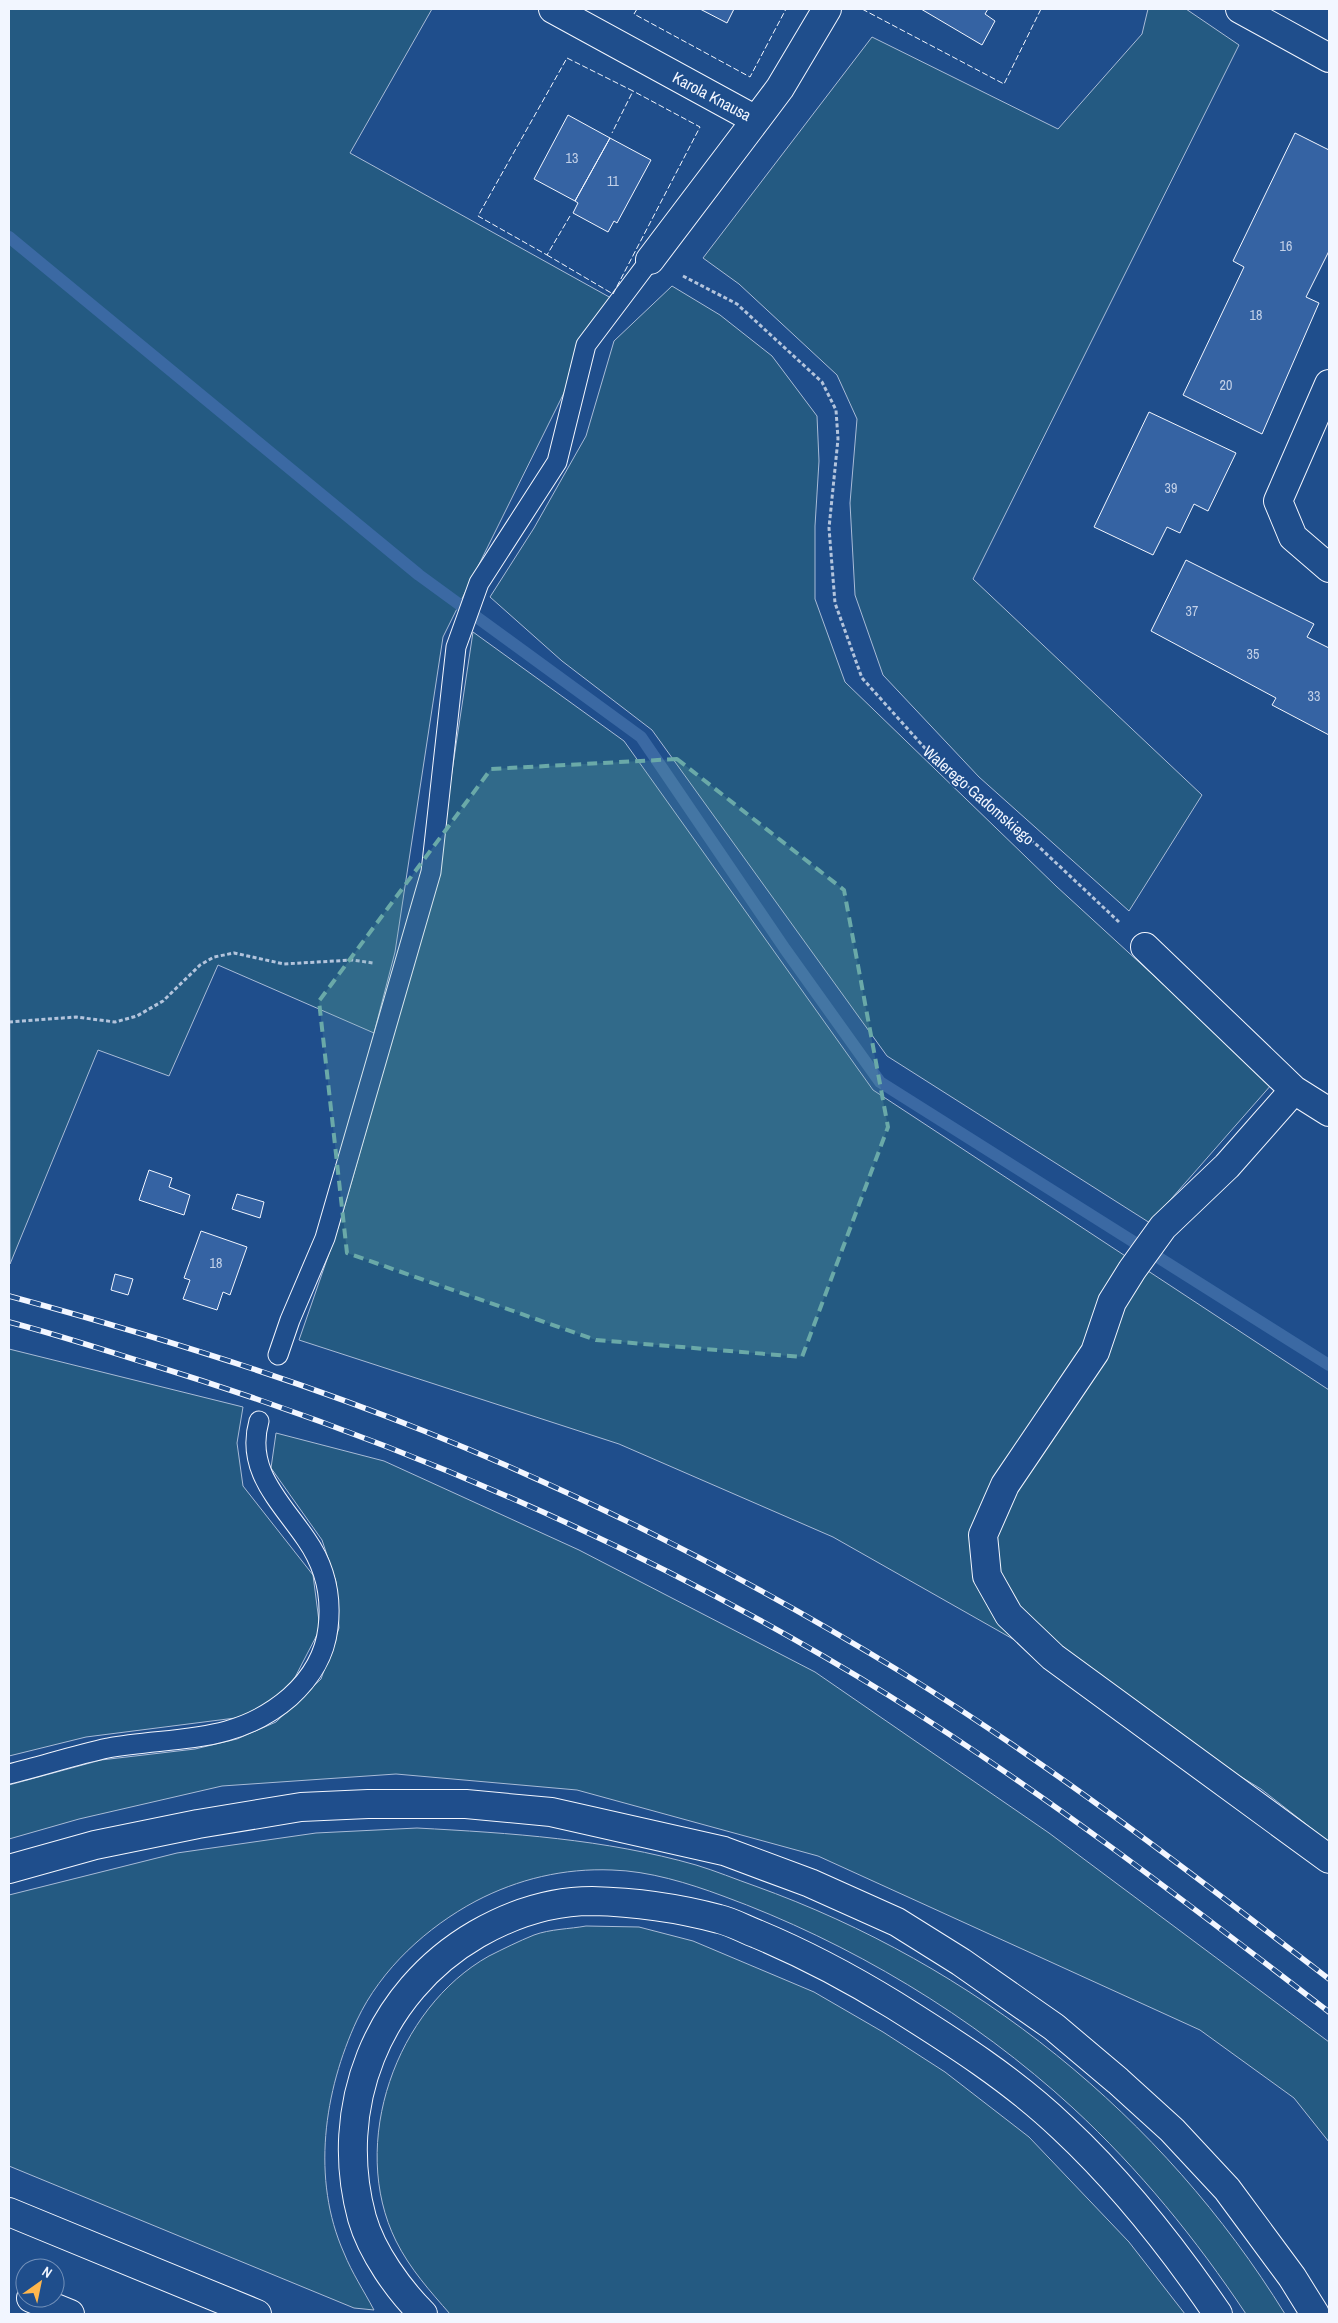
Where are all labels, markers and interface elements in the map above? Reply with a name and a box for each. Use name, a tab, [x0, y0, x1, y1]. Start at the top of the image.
street label: Karola Knausa	[669, 66, 756, 126]
house number: 13	[566, 149, 578, 167]
house number: 11	[607, 172, 620, 190]
house number: 16	[1280, 237, 1292, 255]
house number: 18	[1250, 306, 1262, 324]
house number: 20	[1220, 376, 1232, 394]
house number: 39	[1165, 479, 1177, 497]
house number: 37	[1186, 602, 1198, 620]
house number: 35	[1247, 645, 1259, 663]
house number: 33	[1308, 687, 1320, 705]
street label: Walerego Gadomskiego	[919, 740, 1039, 850]
house number: 18	[210, 1254, 222, 1272]
north arrow	[15, 2258, 65, 2308]
text: N	[39, 2262, 55, 2282]

